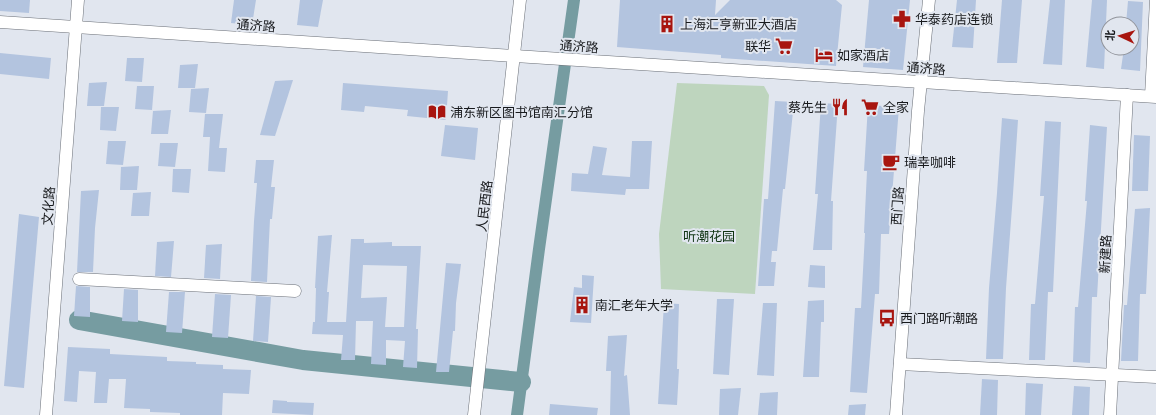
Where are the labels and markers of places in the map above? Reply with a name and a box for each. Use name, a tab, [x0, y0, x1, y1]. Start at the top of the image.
pharmacy icon: 华泰药店连锁	[892, 9, 912, 29]
place label: 华泰药店连锁	[915, 12, 993, 27]
building icon: 上海汇亨新亚大酒店	[657, 14, 677, 34]
place label: 上海汇亨新亚大酒店	[680, 17, 797, 32]
supermarket icon: 联华	[774, 36, 794, 56]
place label: 联华	[745, 39, 771, 54]
hotel icon: 如家酒店	[814, 45, 834, 65]
place label: 如家酒店	[837, 48, 889, 63]
restaurant icon: 蔡先生	[830, 97, 850, 117]
supermarket icon: 全家	[860, 97, 880, 117]
place label: 蔡先生	[788, 100, 827, 115]
place label: 全家	[883, 100, 909, 115]
library icon: 浦东新区图书馆南汇分馆	[427, 102, 447, 122]
place label: 浦东新区图书馆南汇分馆	[450, 105, 593, 120]
cafe icon: 瑞幸咖啡	[881, 152, 901, 172]
place label: 瑞幸咖啡	[904, 155, 956, 170]
building icon: 南汇老年大学	[572, 295, 592, 315]
place label: 南汇老年大学	[595, 298, 673, 313]
bus stop icon: 西门路听潮路	[877, 308, 897, 328]
place label: 西门路听潮路	[900, 311, 978, 326]

